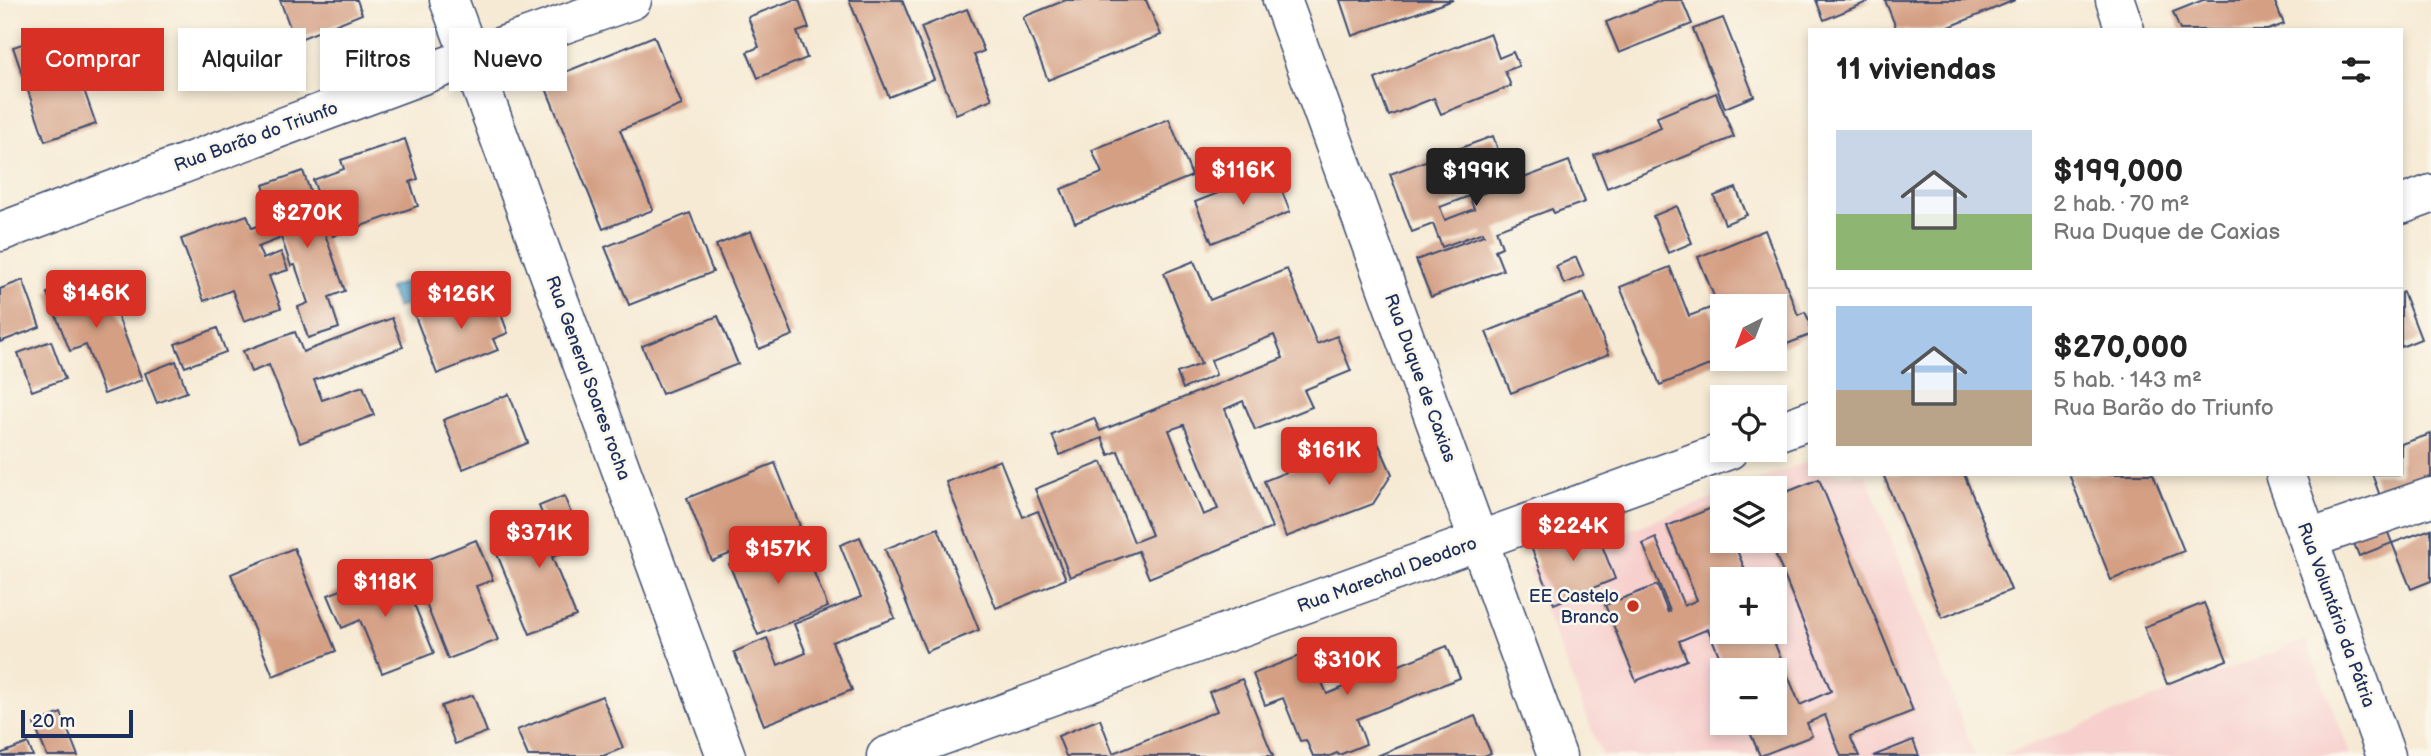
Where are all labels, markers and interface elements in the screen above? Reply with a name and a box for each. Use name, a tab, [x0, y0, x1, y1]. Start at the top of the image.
chip: Comprar	[21, 28, 164, 91]
chip: Alquilar	[178, 28, 306, 91]
chip: Filtros	[320, 28, 435, 91]
chip: Nuevo	[449, 28, 567, 91]
icon: filters	[2337, 51, 2375, 89]
text: 11 viviendas	[1836, 52, 1996, 88]
street label: Rua Barão do Triunfo	[171, 98, 341, 176]
pin: $116K	[1194, 148, 1292, 207]
pin: $199K	[1427, 148, 1525, 208]
text: $199,000	[2053, 154, 2183, 190]
text: $116K	[1211, 156, 1275, 184]
text: $199K	[1442, 157, 1510, 185]
icon: home	[1892, 158, 1976, 242]
pin: $270K	[258, 190, 356, 250]
text: 2 hab. · 70 m²	[2053, 190, 2190, 218]
text: $270K	[271, 199, 343, 227]
text: Rua Duque de Caxias	[2053, 218, 2280, 246]
pin: $146K	[47, 270, 145, 330]
pin: $126K	[412, 272, 510, 331]
street label: Rua General Soares rocha	[541, 273, 635, 483]
text: $146K	[62, 279, 130, 307]
text: $126K	[427, 280, 495, 308]
street label: Rua Duque de Caxias	[1380, 291, 1460, 465]
north arrow	[1710, 294, 1787, 371]
map controls	[1710, 294, 1787, 735]
text: $270,000	[2053, 330, 2188, 366]
icon: home	[1892, 334, 1976, 418]
text: 5 hab. · 143 m²	[2053, 366, 2202, 394]
button: locate	[1710, 385, 1787, 462]
text: Rua Barão do Triunfo	[2053, 394, 2274, 422]
pin: $161K	[1280, 428, 1378, 487]
text: $161K	[1297, 436, 1361, 464]
button: layers	[1710, 476, 1787, 553]
pin: $224K	[1524, 504, 1622, 563]
pin: $371K	[490, 510, 588, 570]
text: $224K	[1537, 512, 1609, 540]
text: $371K	[506, 519, 572, 547]
street label: Rua Voluntário da Pátria	[2293, 520, 2379, 710]
pin: $157K	[729, 526, 827, 586]
street label: Rua Marechal Deodoro	[1294, 533, 1480, 617]
text: $157K	[745, 535, 811, 563]
pin: $118K	[336, 560, 434, 619]
button: +	[1710, 567, 1787, 644]
text: $118K	[353, 568, 417, 596]
place label: EE Castelo Branco	[1529, 586, 1619, 628]
marker: EE Castelo Branco	[1625, 598, 1641, 614]
pin: $310K	[1298, 638, 1396, 697]
text: $310K	[1313, 646, 1381, 674]
button: −	[1710, 658, 1787, 735]
scale bar	[21, 707, 133, 739]
text: 20 m	[32, 710, 75, 733]

